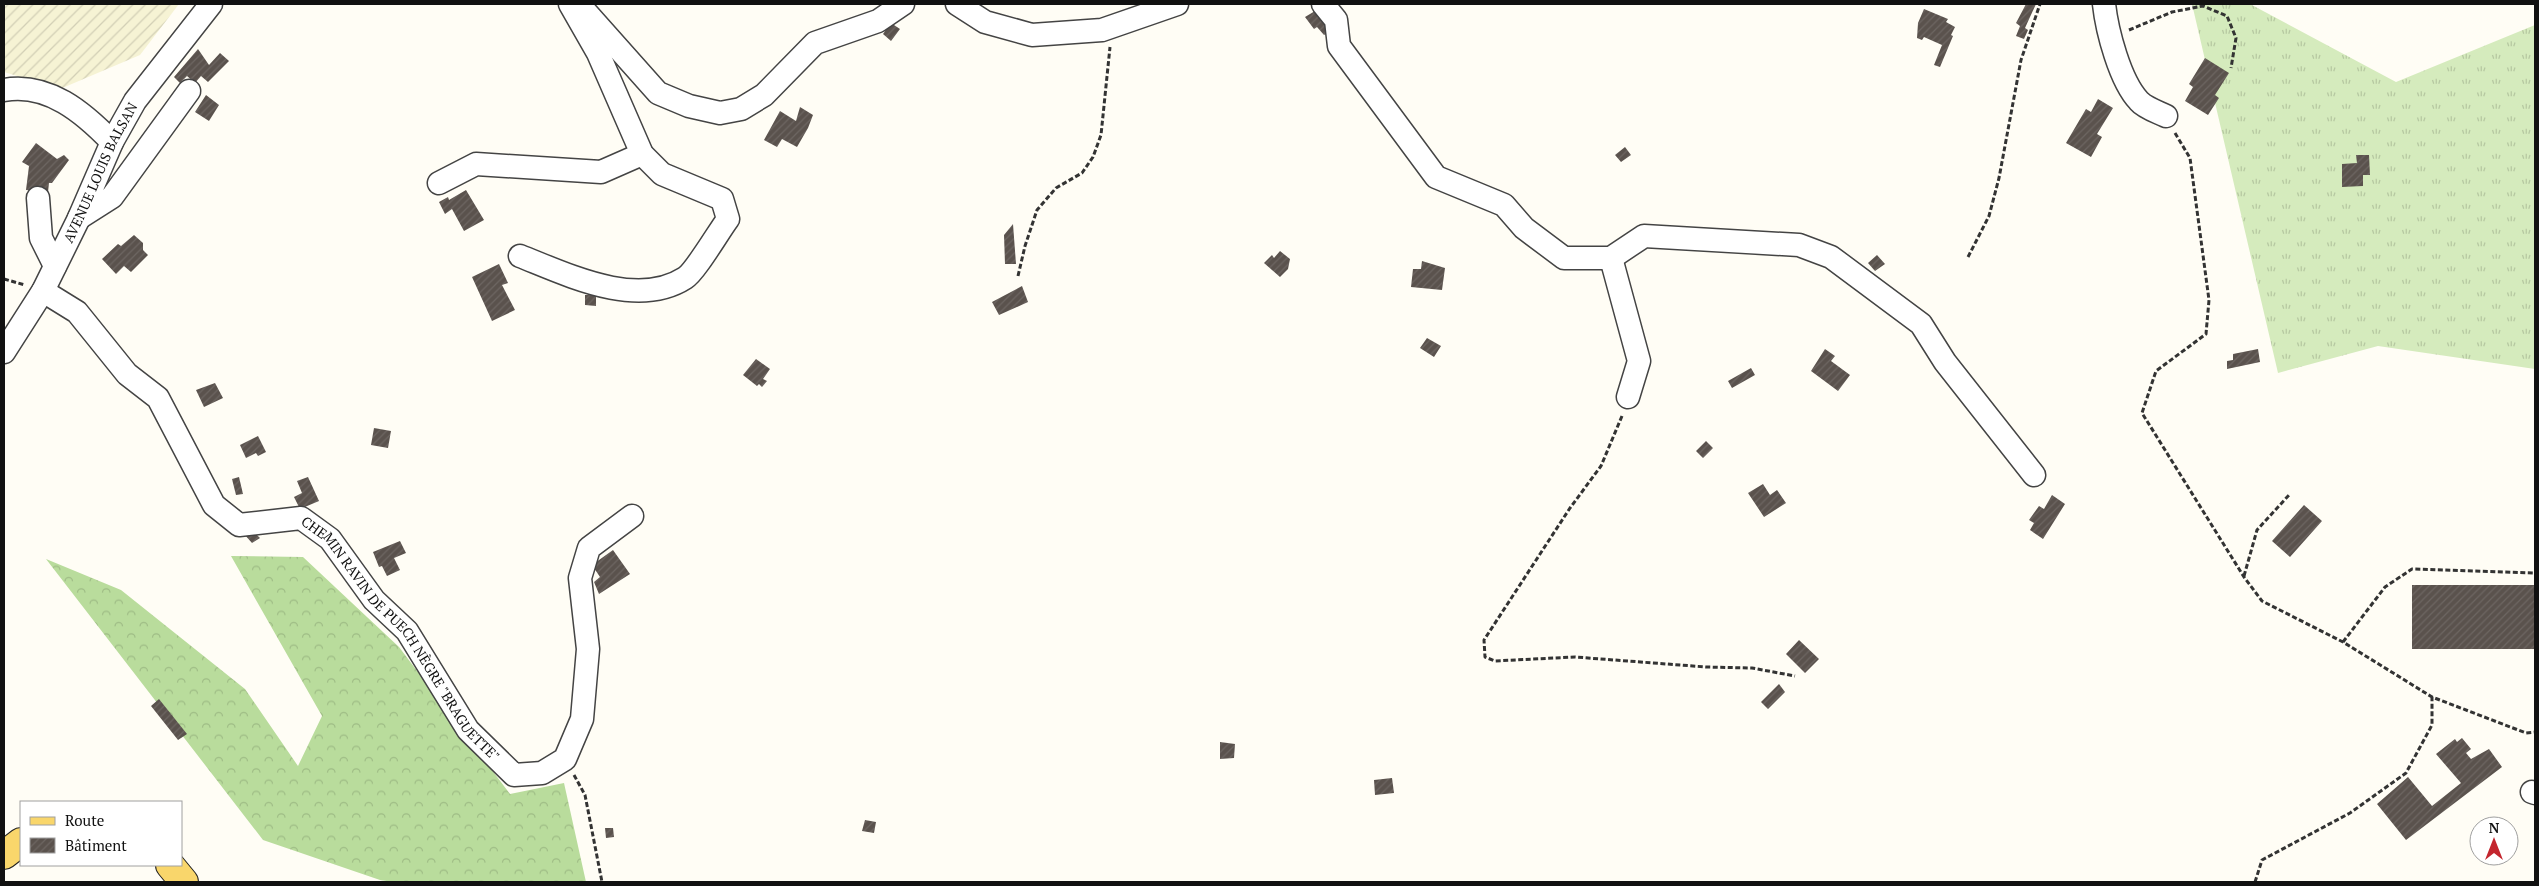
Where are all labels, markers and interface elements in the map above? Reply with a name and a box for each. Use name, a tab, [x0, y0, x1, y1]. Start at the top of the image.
street label: AVENUE LOUIS BALSAN	[58, 99, 141, 246]
street label: CHEMIN RAVIN DE PUECH NÈGRE "BRAGUETTE"	[298, 511, 504, 765]
legend	[20, 801, 182, 866]
text: Route	[65, 810, 104, 830]
north arrow	[2469, 816, 2519, 866]
text: N	[2489, 818, 2500, 837]
text: Bâtiment	[65, 835, 127, 855]

